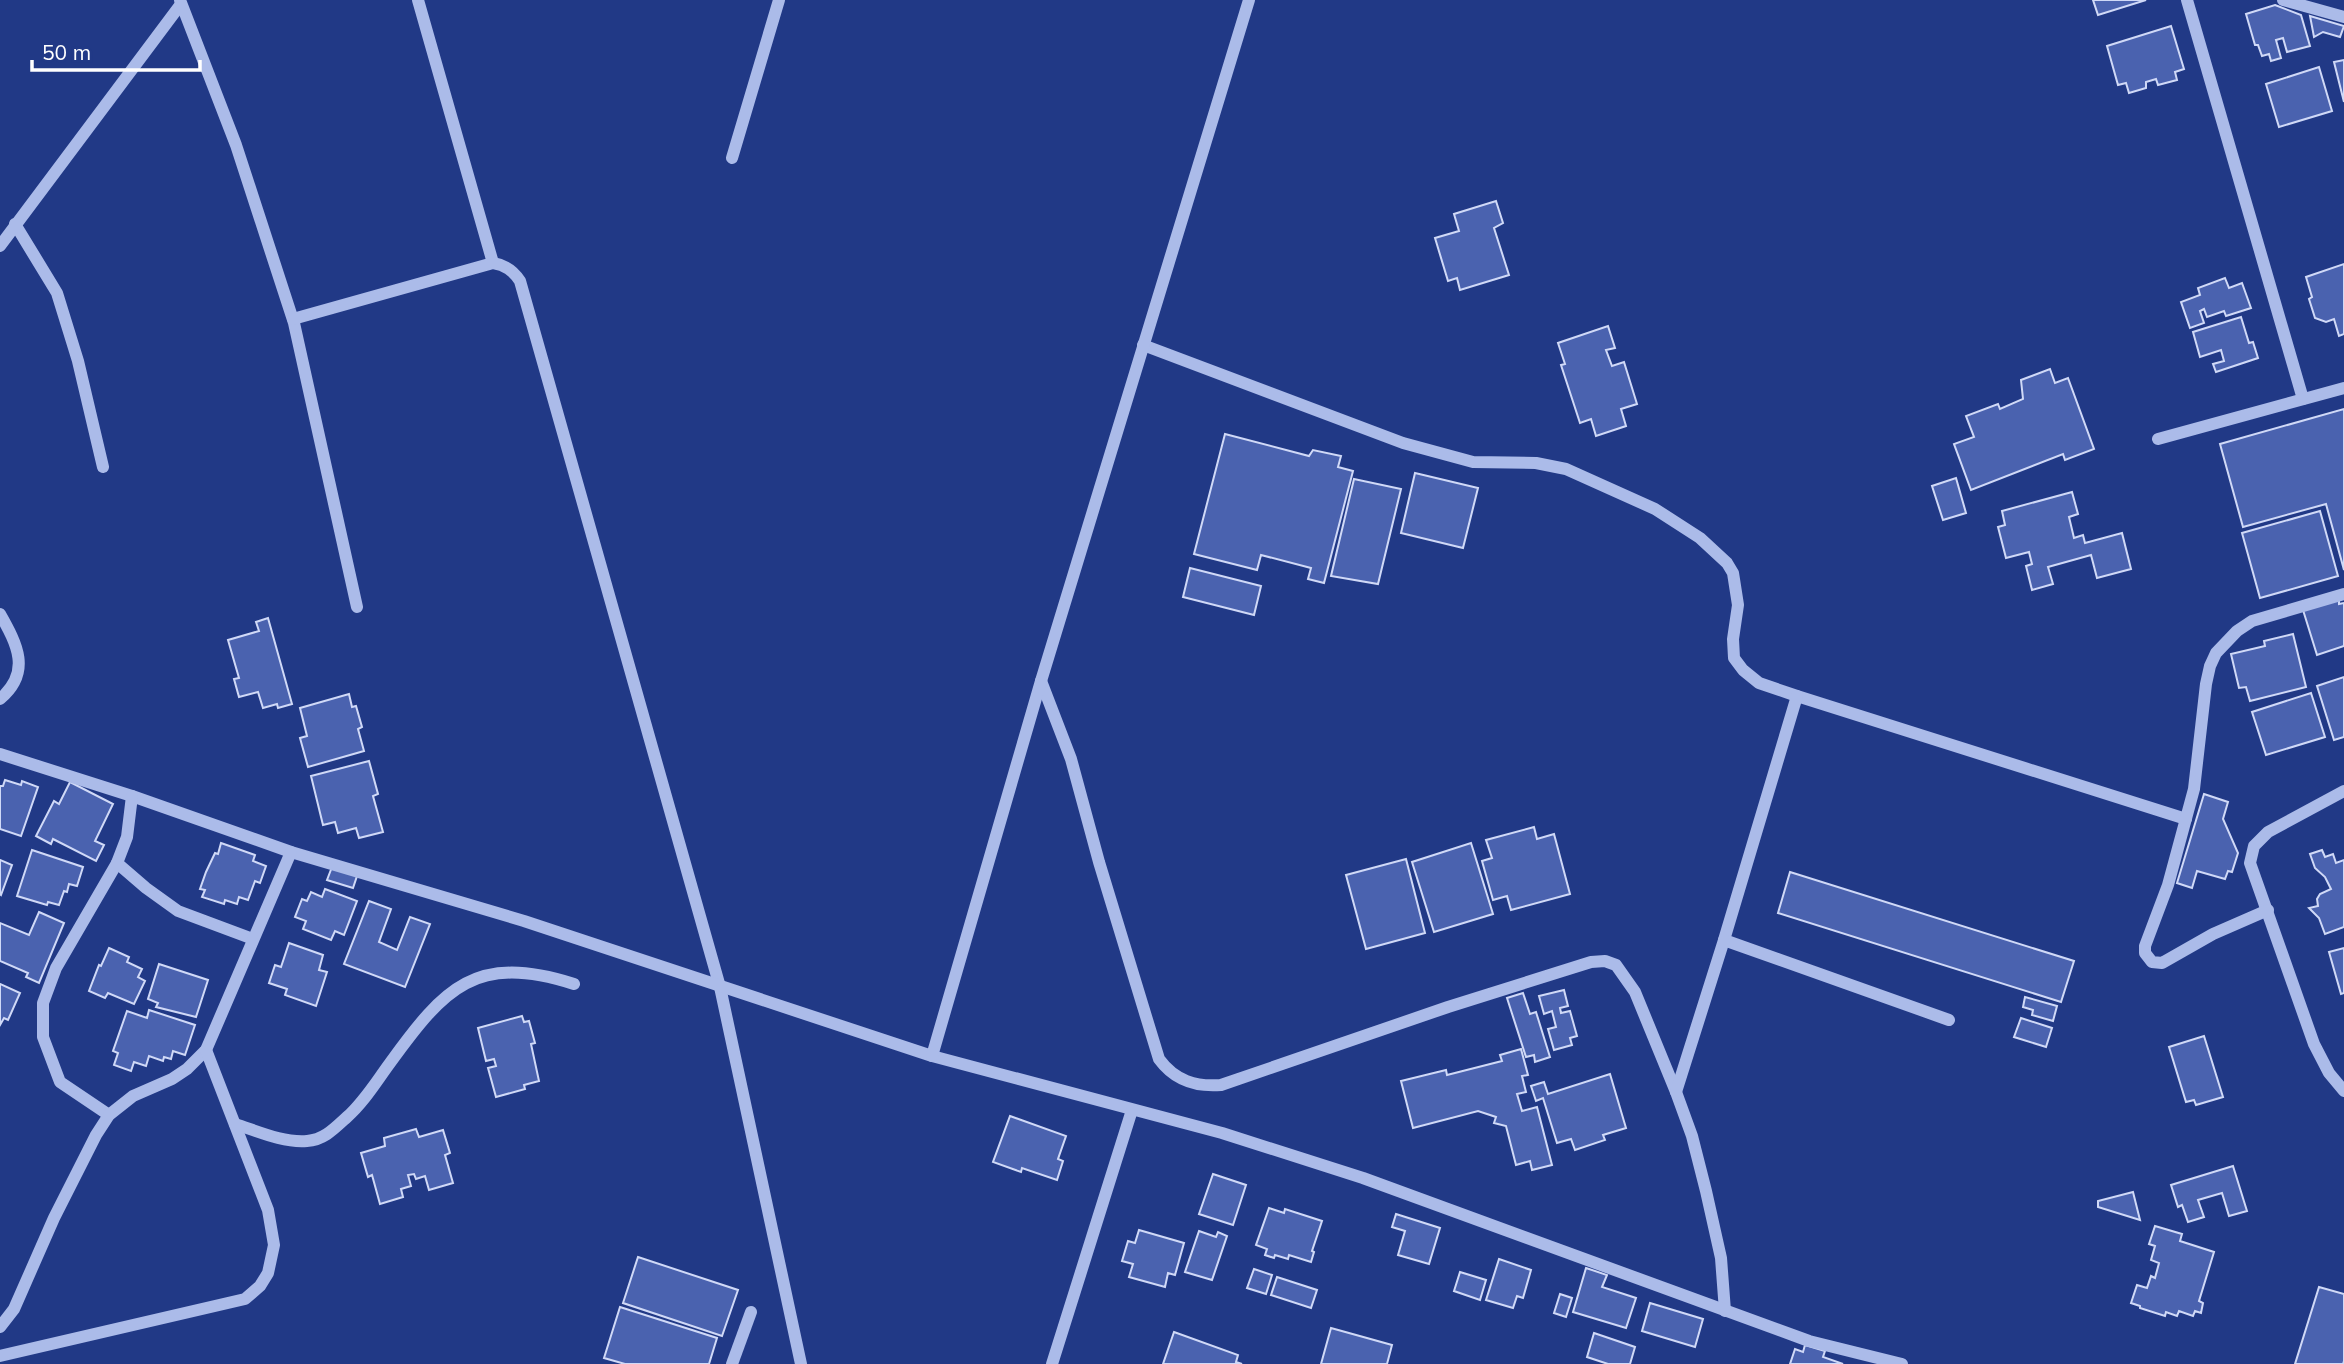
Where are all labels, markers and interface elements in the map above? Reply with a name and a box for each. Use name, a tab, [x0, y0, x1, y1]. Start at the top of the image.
scale bar	[32, 28, 200, 72]
text: 50 m	[42, 39, 91, 65]

